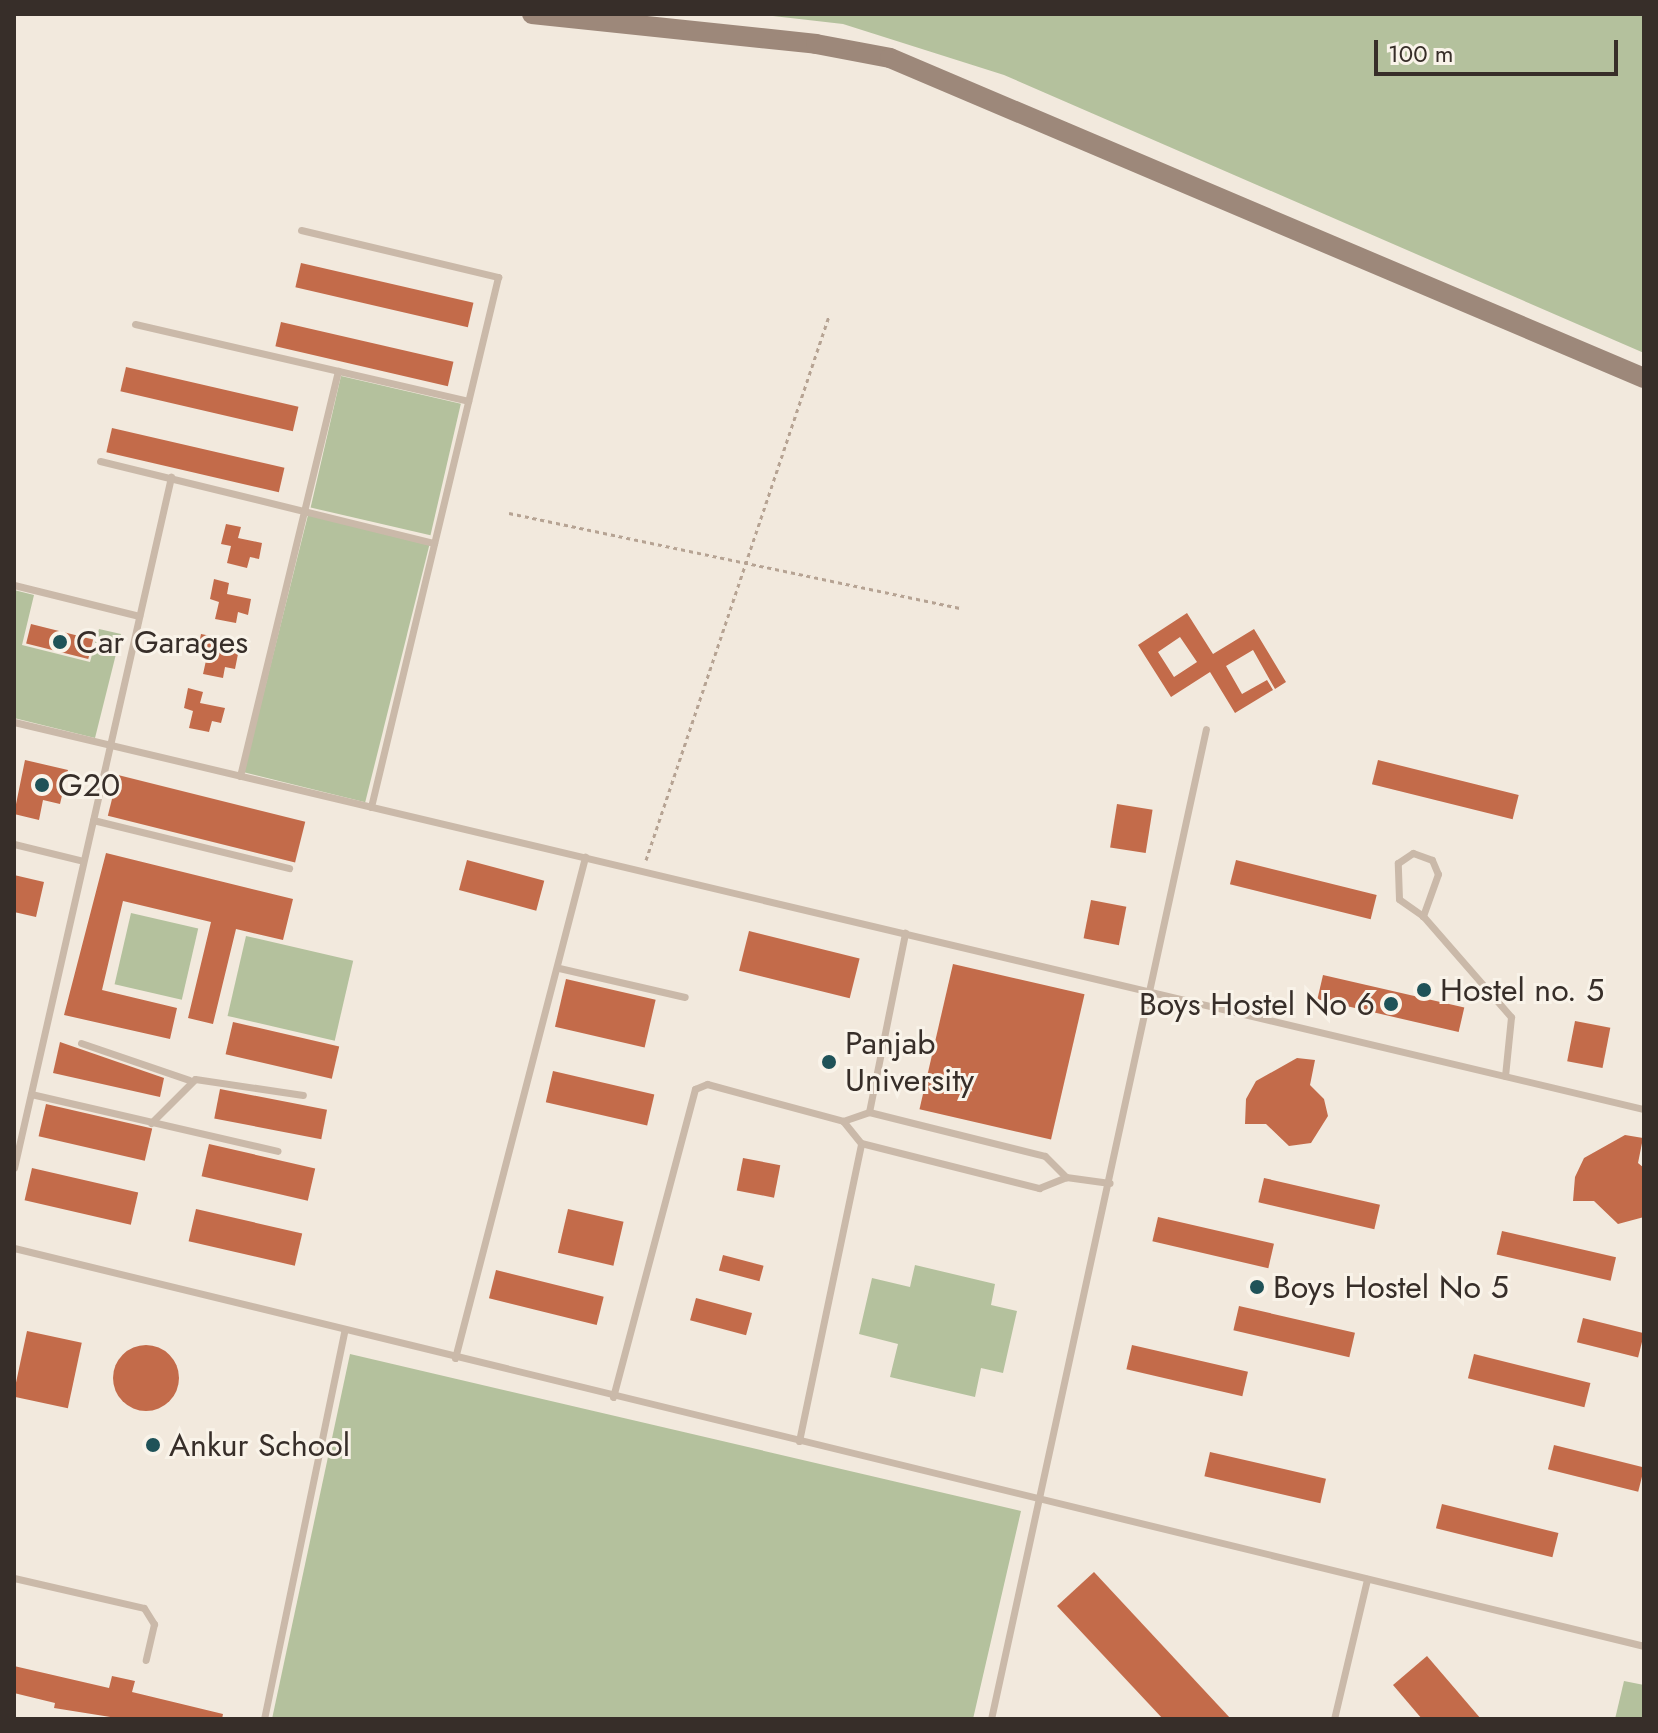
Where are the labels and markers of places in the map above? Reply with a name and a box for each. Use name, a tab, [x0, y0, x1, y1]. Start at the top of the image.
place label: Car Garages	[76, 623, 248, 661]
marker: Car Garages	[51, 633, 69, 651]
place label: G20	[58, 766, 120, 804]
marker: G20	[33, 776, 51, 794]
place label: Hostel no. 5	[1440, 971, 1604, 1009]
marker: Hostel no. 5	[1415, 981, 1433, 999]
place label: Boys Hostel No 6	[1139, 985, 1375, 1023]
marker: Boys Hostel No 6	[1382, 995, 1400, 1013]
place label: Panjab University	[845, 1025, 974, 1100]
marker: Panjab University	[820, 1053, 838, 1071]
place label: Boys Hostel No 5	[1273, 1268, 1509, 1306]
marker: Boys Hostel No 5	[1248, 1278, 1266, 1296]
place label: Ankur School	[169, 1426, 350, 1464]
marker: Ankur School	[144, 1436, 162, 1454]

